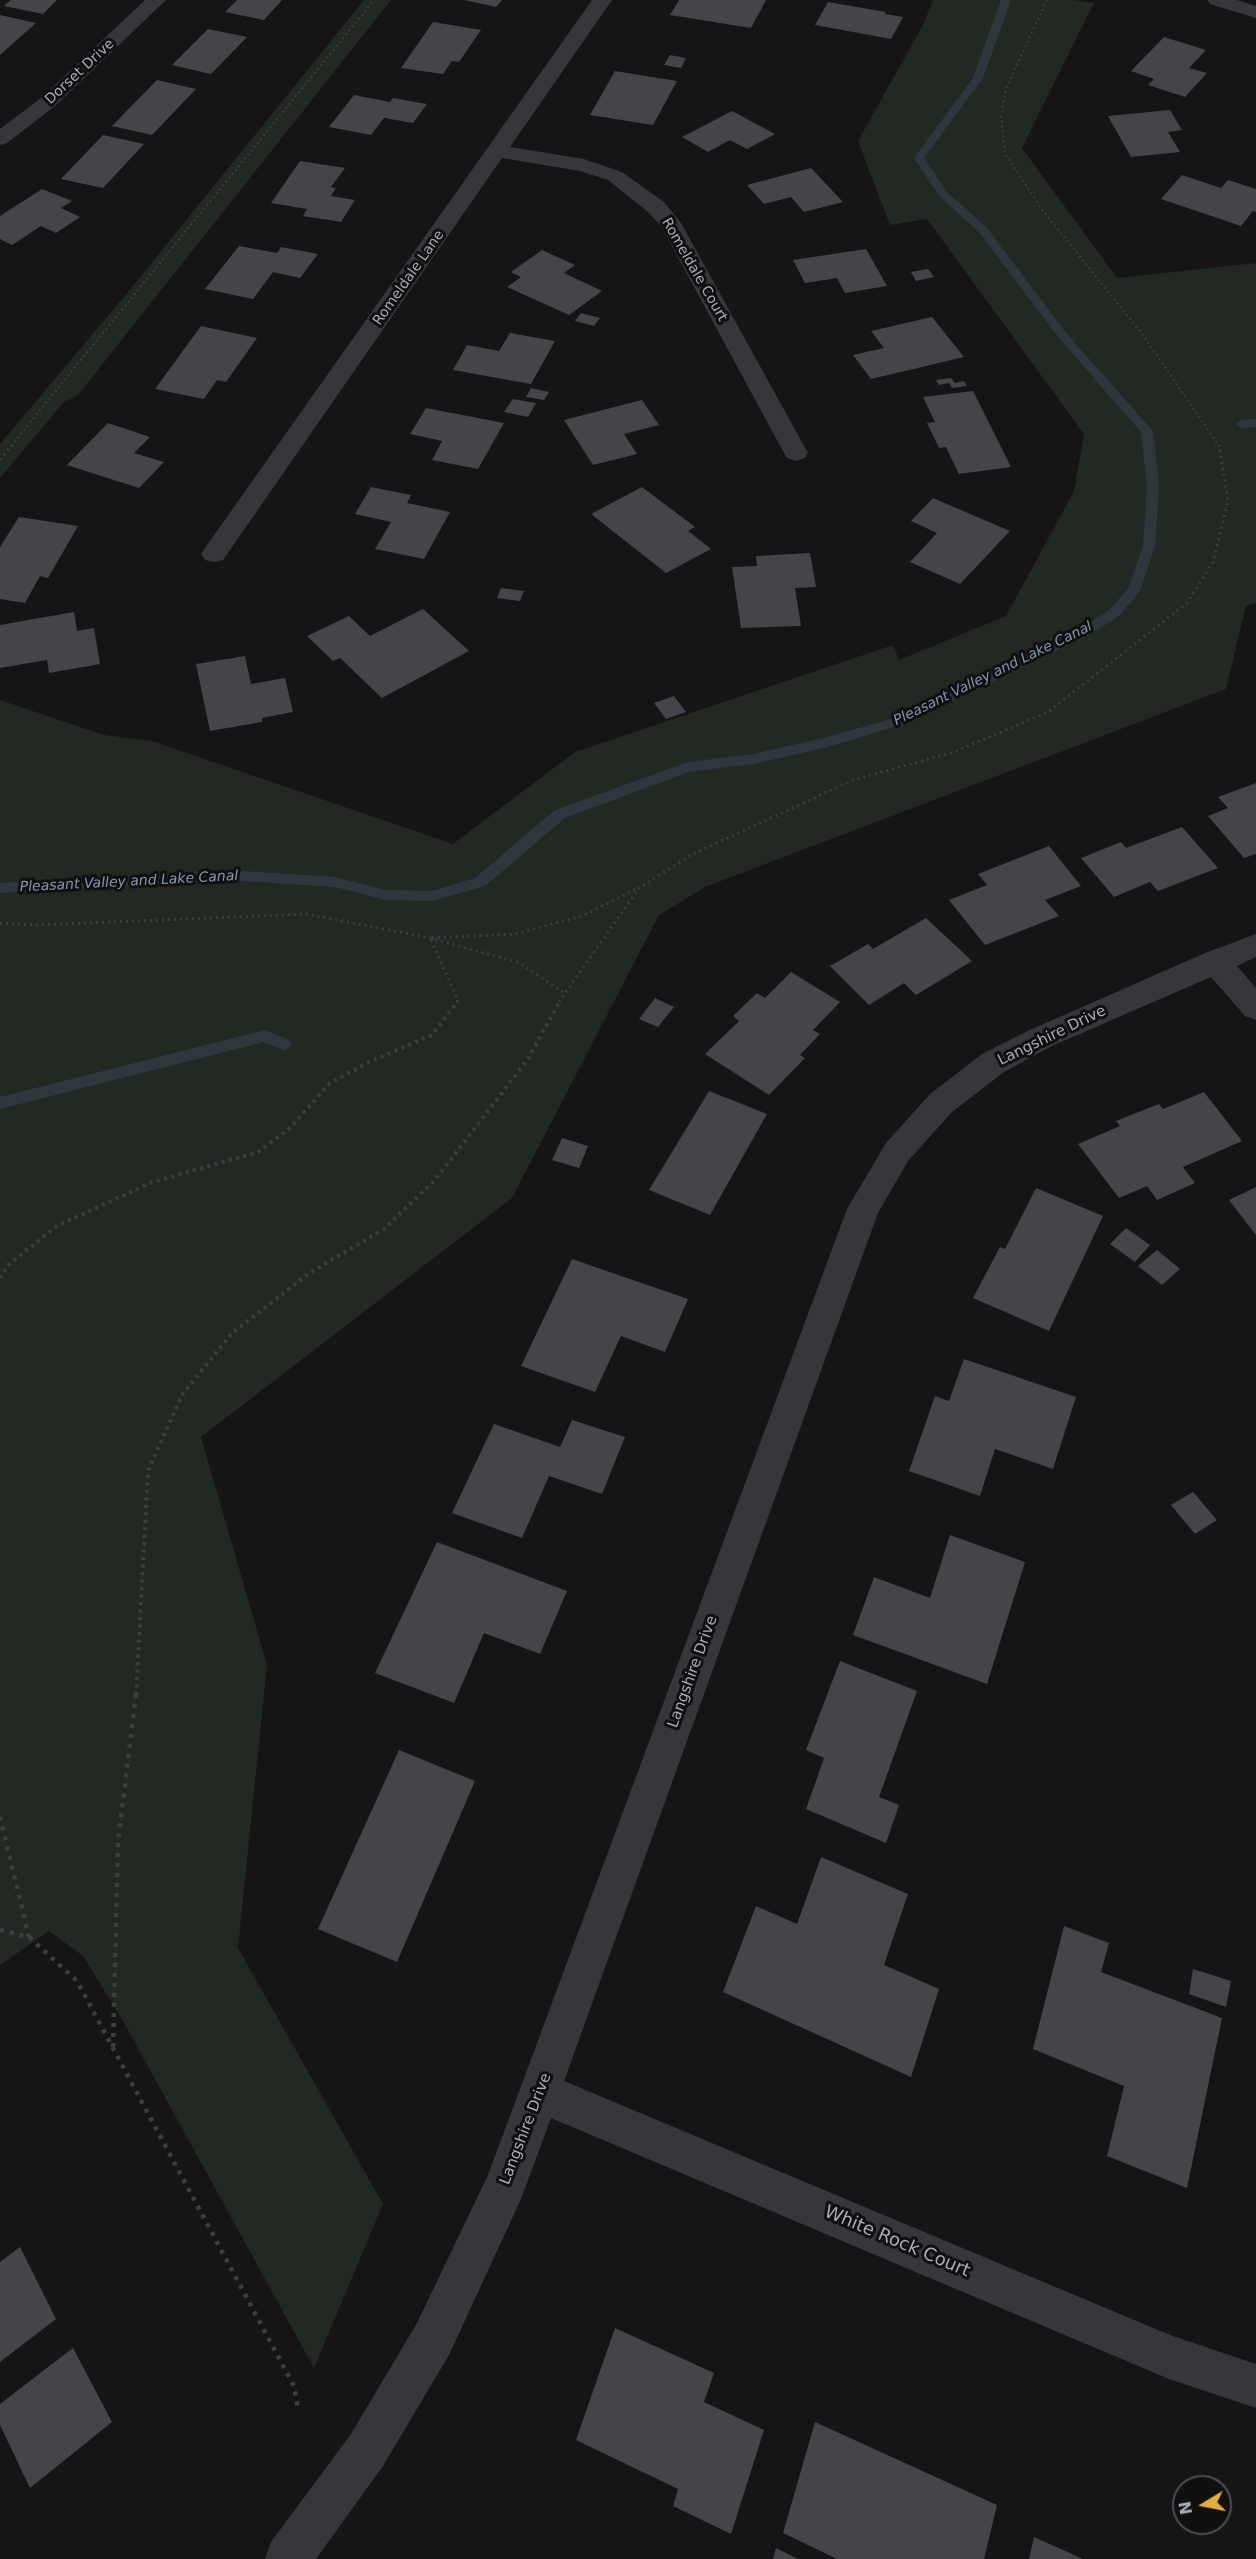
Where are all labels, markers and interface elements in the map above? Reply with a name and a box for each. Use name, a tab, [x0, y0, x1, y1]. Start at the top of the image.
street label: Dorset Drive	[42, 36, 118, 108]
street label: Romeldale Court	[658, 215, 730, 325]
street label: Romeldale Lane	[370, 227, 448, 329]
water label: Pleasant Valley and Lake Canal	[891, 619, 1095, 729]
water label: Pleasant Valley and Lake Canal	[19, 868, 239, 896]
street label: Langshire Drive	[995, 1002, 1109, 1070]
street label: Langshire Drive	[664, 1614, 722, 1730]
street label: Langshire Drive	[496, 2071, 556, 2187]
street label: White Rock Court	[821, 2202, 973, 2282]
north arrow	[1172, 2475, 1232, 2535]
text: N	[1175, 2500, 1196, 2516]

